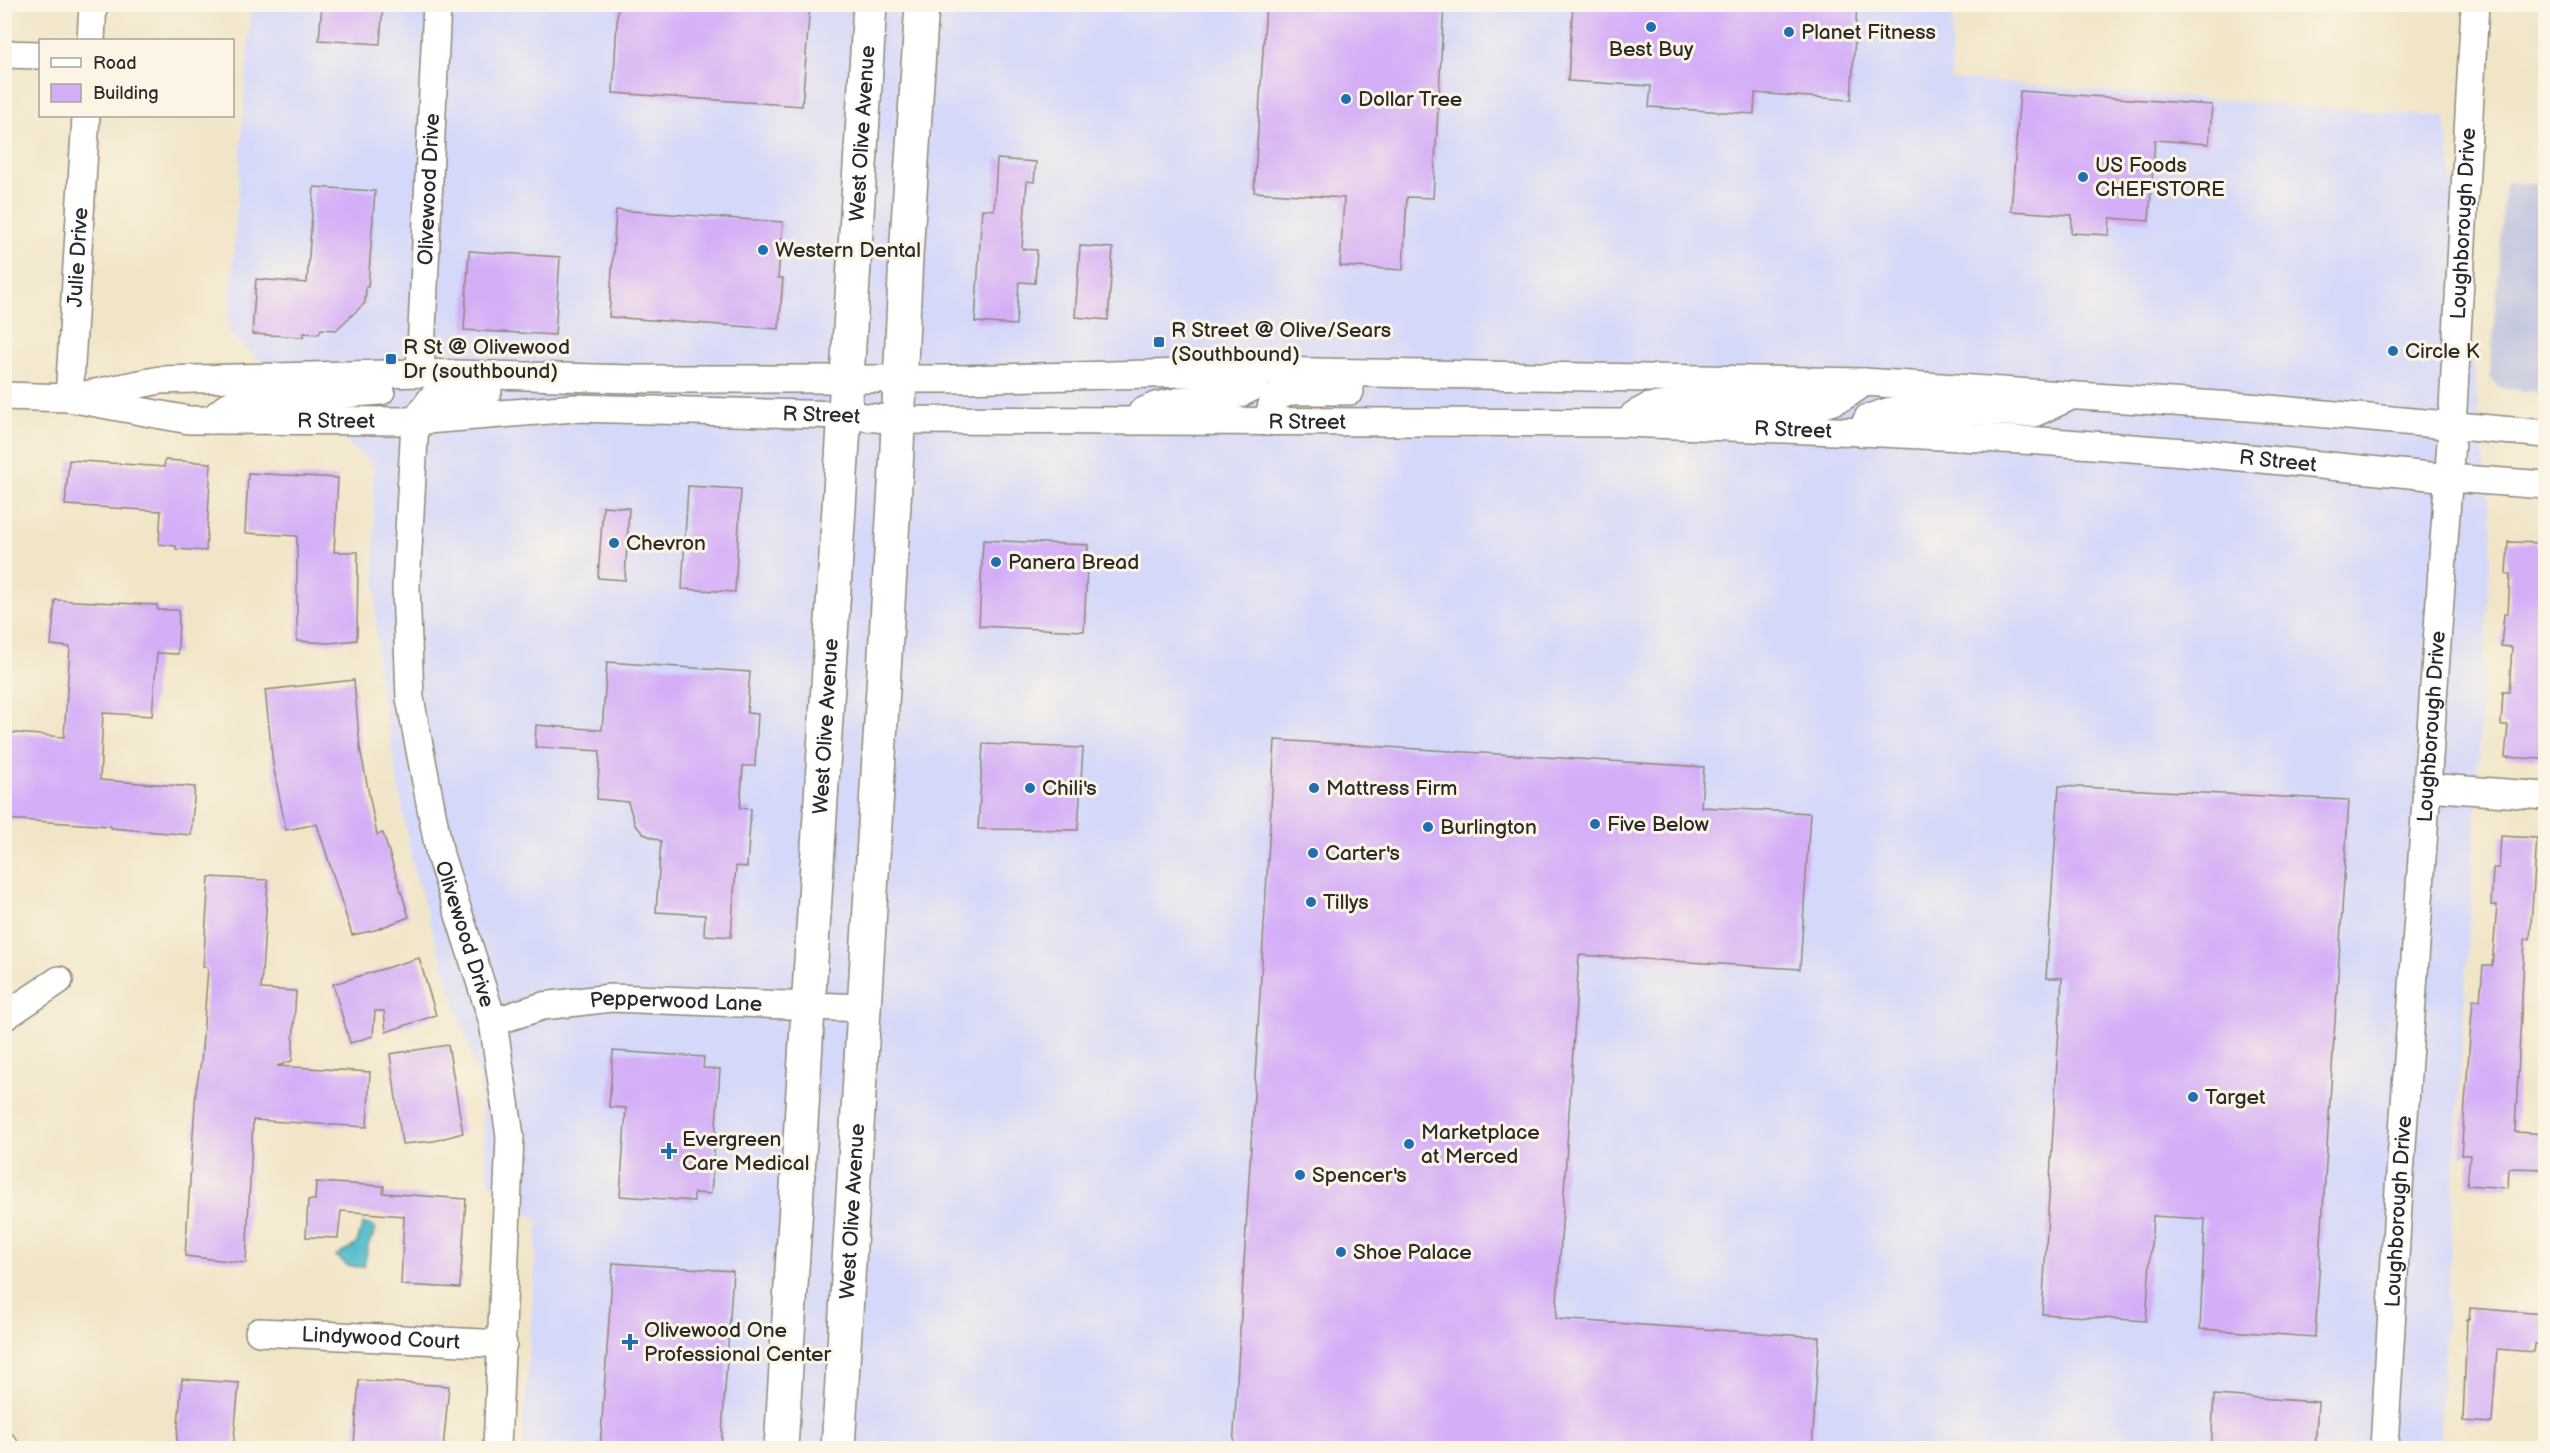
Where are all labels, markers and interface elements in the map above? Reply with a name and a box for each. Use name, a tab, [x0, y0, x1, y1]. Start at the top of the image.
marker: Best Buy	[1644, 20, 1658, 34]
place label: Planet Fitness	[1801, 20, 1936, 45]
marker: Planet Fitness	[1782, 25, 1796, 39]
place label: Best Buy	[1609, 37, 1694, 62]
legend	[39, 39, 234, 117]
street label: West Olive Avenue	[844, 45, 880, 222]
text: Road	[93, 53, 137, 74]
text: Building	[93, 83, 159, 104]
place label: Dollar Tree	[1358, 87, 1462, 112]
marker: Dollar Tree	[1339, 92, 1353, 106]
street label: Olivewood Drive	[412, 113, 444, 266]
street label: Loughborough Drive	[2445, 127, 2481, 320]
place label: US Foods CHEF'STORE	[2095, 153, 2225, 202]
marker: US Foods CHEF'STORE	[2076, 170, 2090, 184]
street label: Julie Drive	[62, 207, 93, 308]
place label: Western Dental	[775, 238, 921, 263]
marker: Western Dental	[756, 243, 770, 257]
place label: R Street @ Olive/Sears (Southbound)	[1171, 318, 1391, 367]
place label: R St @ Olivewood Dr (southbound)	[403, 335, 570, 384]
marker: R Street @ Olive/Sears (Southbound)	[1152, 335, 1166, 349]
place label: Circle K	[2405, 339, 2480, 364]
marker: Circle K	[2386, 344, 2400, 358]
marker: R St @ Olivewood Dr (southbound)	[384, 352, 398, 366]
street label: R Street	[782, 401, 862, 429]
street label: R Street	[297, 408, 376, 433]
street label: R Street	[1268, 409, 1347, 434]
street label: R Street	[1754, 415, 1833, 443]
street label: R Street	[2238, 444, 2318, 477]
place label: Chevron	[626, 531, 706, 556]
marker: Chevron	[607, 536, 621, 550]
place label: Panera Bread	[1008, 550, 1139, 575]
marker: Panera Bread	[989, 555, 1003, 569]
street label: Loughborough Drive	[2412, 630, 2450, 823]
street label: West Olive Avenue	[808, 638, 843, 815]
place label: Chili's	[1042, 776, 1097, 801]
place label: Mattress Firm	[1326, 776, 1457, 801]
marker: Chili's	[1023, 781, 1037, 795]
marker: Mattress Firm	[1307, 781, 1321, 795]
place label: Five Below	[1607, 812, 1709, 837]
place label: Burlington	[1440, 815, 1537, 840]
marker: Five Below	[1588, 817, 1602, 831]
marker: Burlington	[1421, 820, 1435, 834]
place label: Carter's	[1325, 841, 1400, 866]
marker: Carter's	[1306, 846, 1320, 860]
street label: Olivewood Drive	[430, 858, 500, 1010]
place label: Tillys	[1323, 890, 1369, 915]
marker: Tillys	[1304, 895, 1318, 909]
street label: Pepperwood Lane	[588, 985, 763, 1016]
place label: Target	[2205, 1085, 2266, 1110]
marker: Target	[2186, 1090, 2200, 1104]
street label: Loughborough Drive	[2380, 1115, 2417, 1308]
place label: Marketplace at Merced	[1421, 1120, 1540, 1169]
street label: West Olive Avenue	[834, 1123, 870, 1300]
place label: Evergreen Care Medical	[682, 1127, 809, 1176]
marker: Marketplace at Merced	[1402, 1137, 1416, 1151]
marker: Evergreen Care Medical	[660, 1142, 678, 1160]
place label: Spencer's	[1312, 1163, 1407, 1188]
marker: Spencer's	[1293, 1168, 1307, 1182]
place label: Shoe Palace	[1353, 1240, 1472, 1265]
marker: Shoe Palace	[1334, 1245, 1348, 1259]
place label: Olivewood One Professional Center	[644, 1318, 832, 1367]
street label: Lindywood Court	[301, 1322, 461, 1354]
marker: Olivewood One Professional Center	[621, 1333, 639, 1351]

